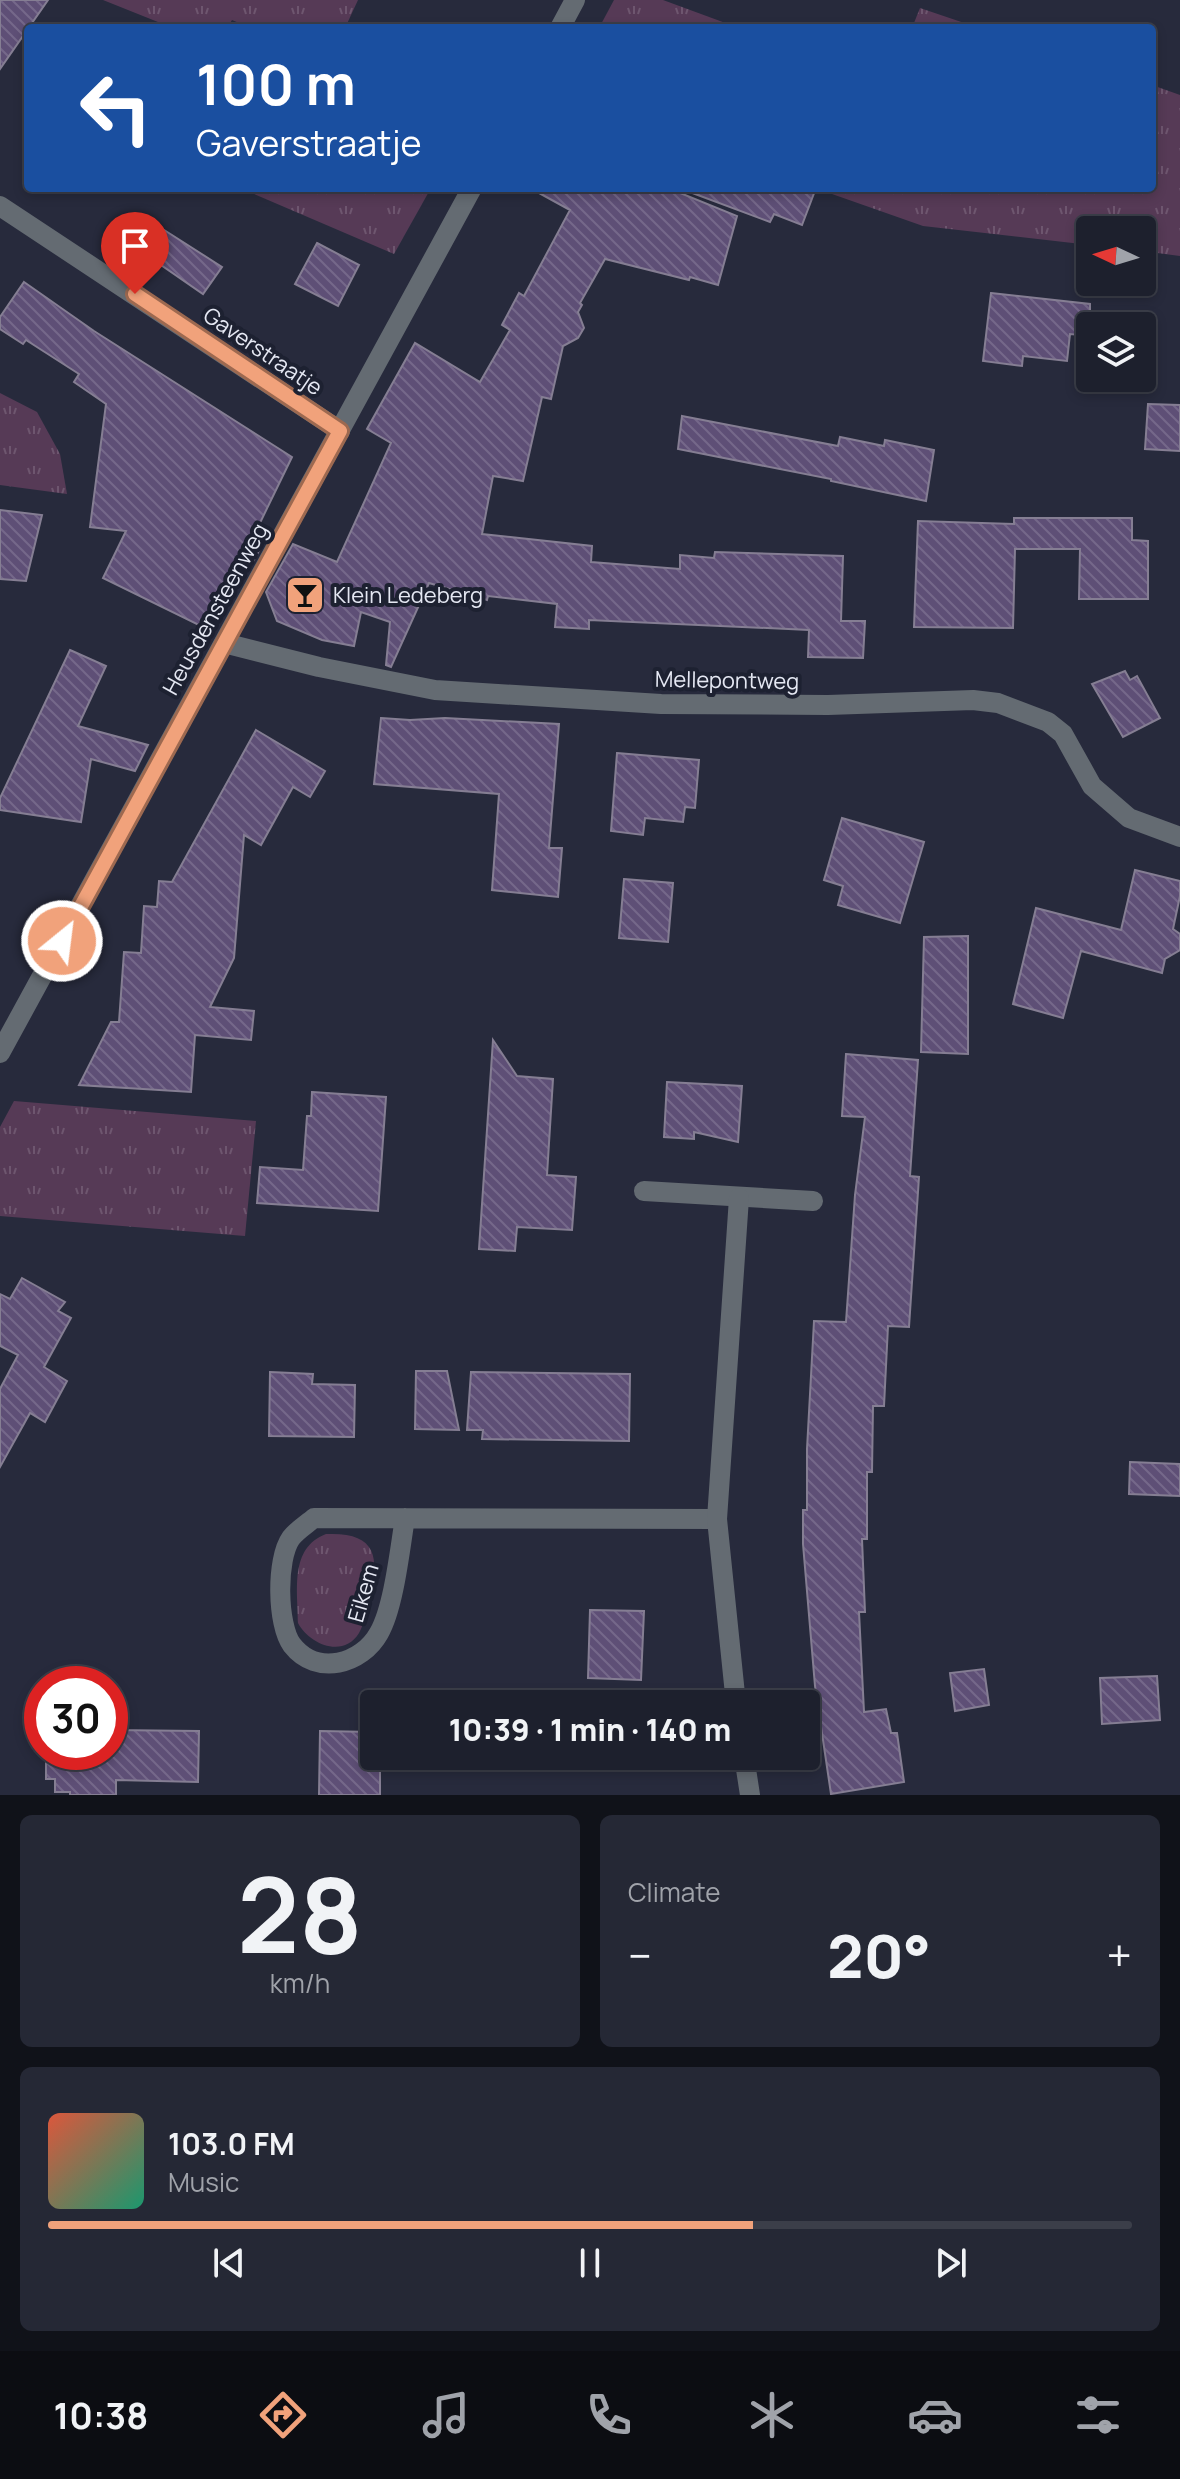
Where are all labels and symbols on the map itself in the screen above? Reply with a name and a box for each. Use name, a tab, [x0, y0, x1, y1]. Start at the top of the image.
pin	[101, 212, 169, 294]
north arrow	[1076, 216, 1156, 296]
street label: Gaverstraatje	[197, 300, 329, 402]
street label: Heusdensteenweg	[155, 518, 275, 700]
bar icon: Klein Ledeberg	[284, 574, 326, 616]
place label: Klein Ledeberg	[333, 580, 483, 610]
street label: Mellepontweg	[655, 664, 799, 696]
position arrow	[20, 899, 104, 983]
street label: Eikem	[340, 1560, 386, 1626]
speed limit sign: 30	[24, 1666, 128, 1770]

